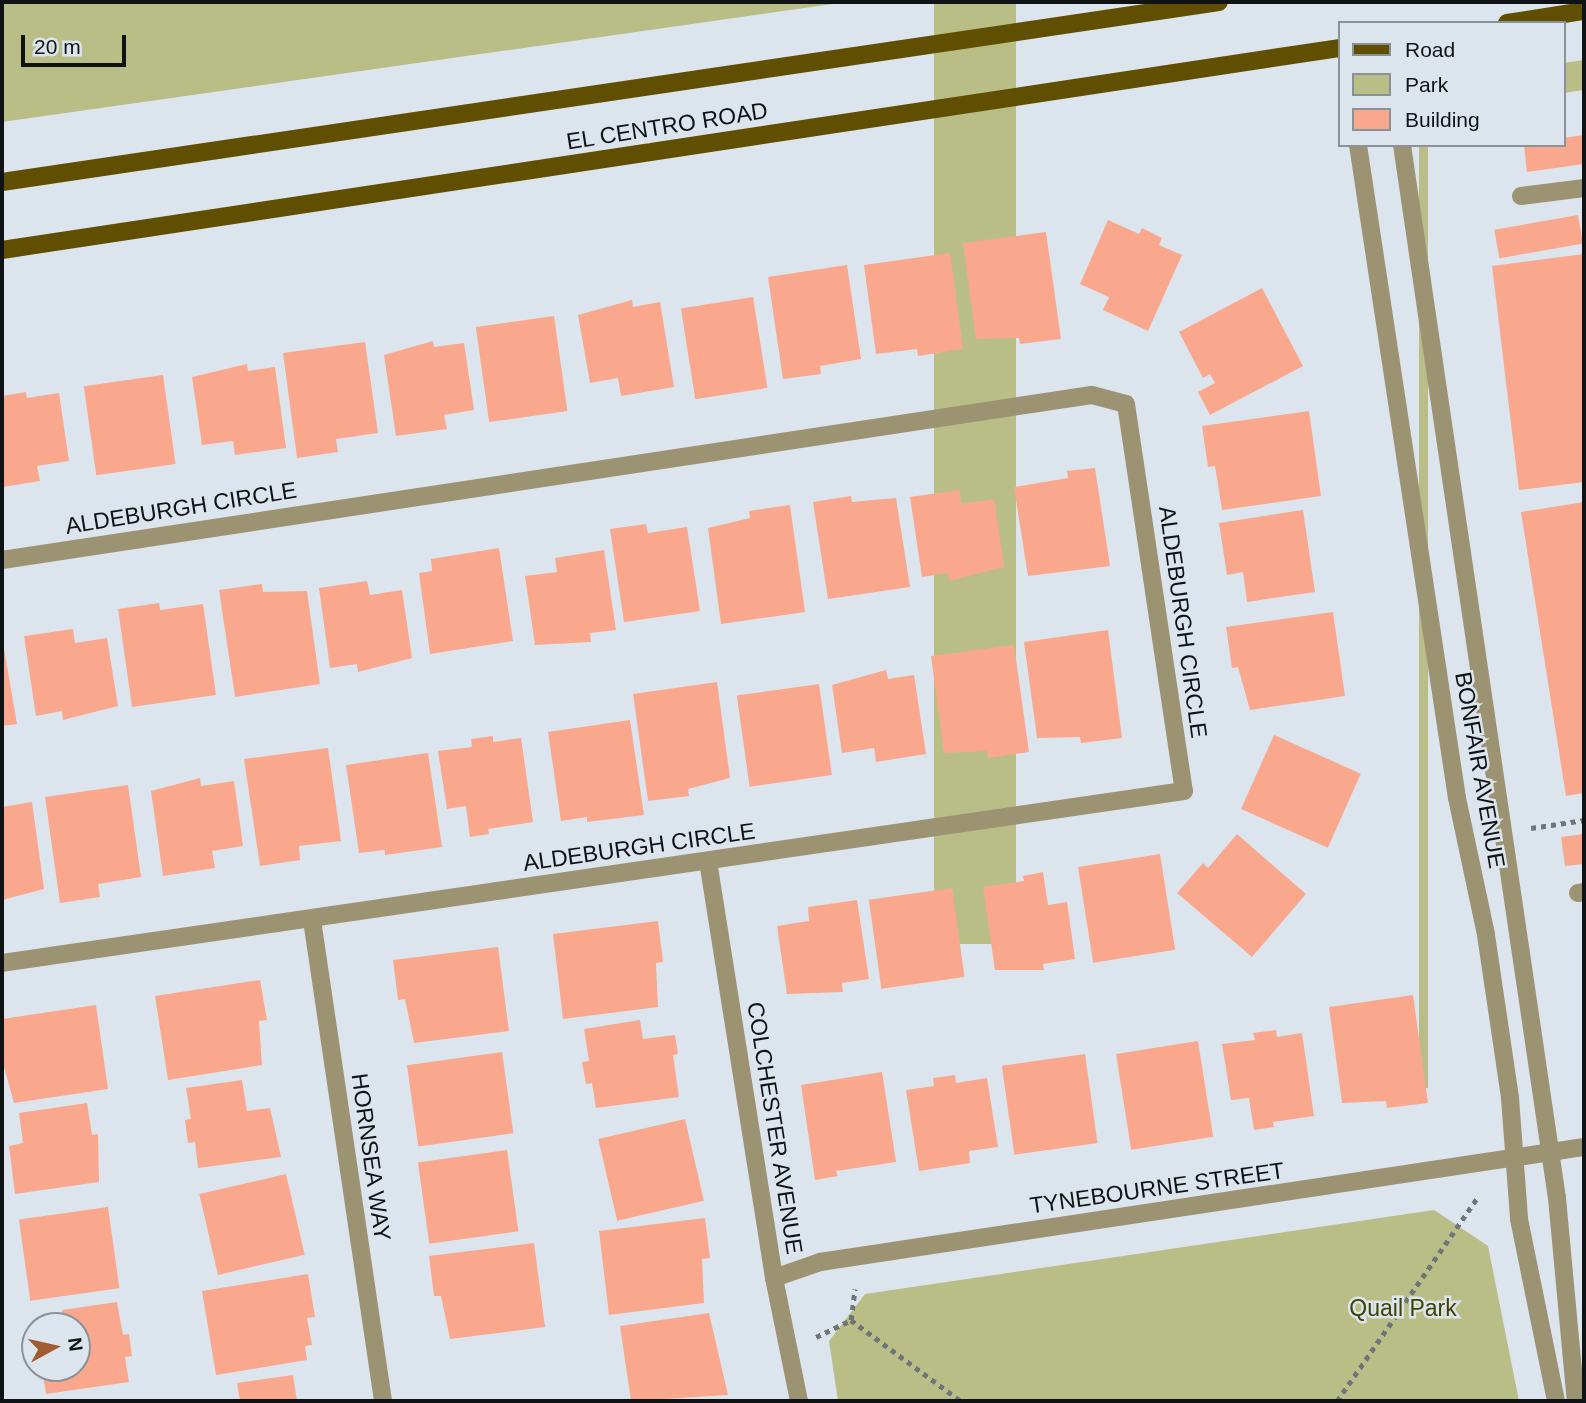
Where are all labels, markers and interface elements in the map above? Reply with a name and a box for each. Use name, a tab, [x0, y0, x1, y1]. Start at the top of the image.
scale bar	[24, 21, 130, 65]
legend	[1338, 21, 1565, 147]
text: 20 m	[34, 35, 81, 58]
text: Road	[1405, 38, 1455, 61]
text: Park	[1405, 73, 1448, 96]
street label: EL CENTRO ROAD	[564, 96, 770, 156]
text: Building	[1405, 108, 1480, 131]
street label: ALDEBURGH CIRCLE	[63, 476, 299, 540]
street label: ALDEBURGH CIRCLE	[1153, 504, 1213, 740]
street label: BONFAIR AVENUE	[1449, 669, 1511, 871]
street label: ALDEBURGH CIRCLE	[521, 817, 757, 877]
street label: COLCHESTER AVENUE	[741, 999, 809, 1257]
street label: HORNSEA WAY	[346, 1071, 396, 1243]
street label: TYNEBOURNE STREET	[1028, 1156, 1286, 1220]
park label: Quail Park	[1349, 1294, 1457, 1322]
north arrow	[21, 1312, 91, 1382]
text: N	[64, 1336, 87, 1353]

